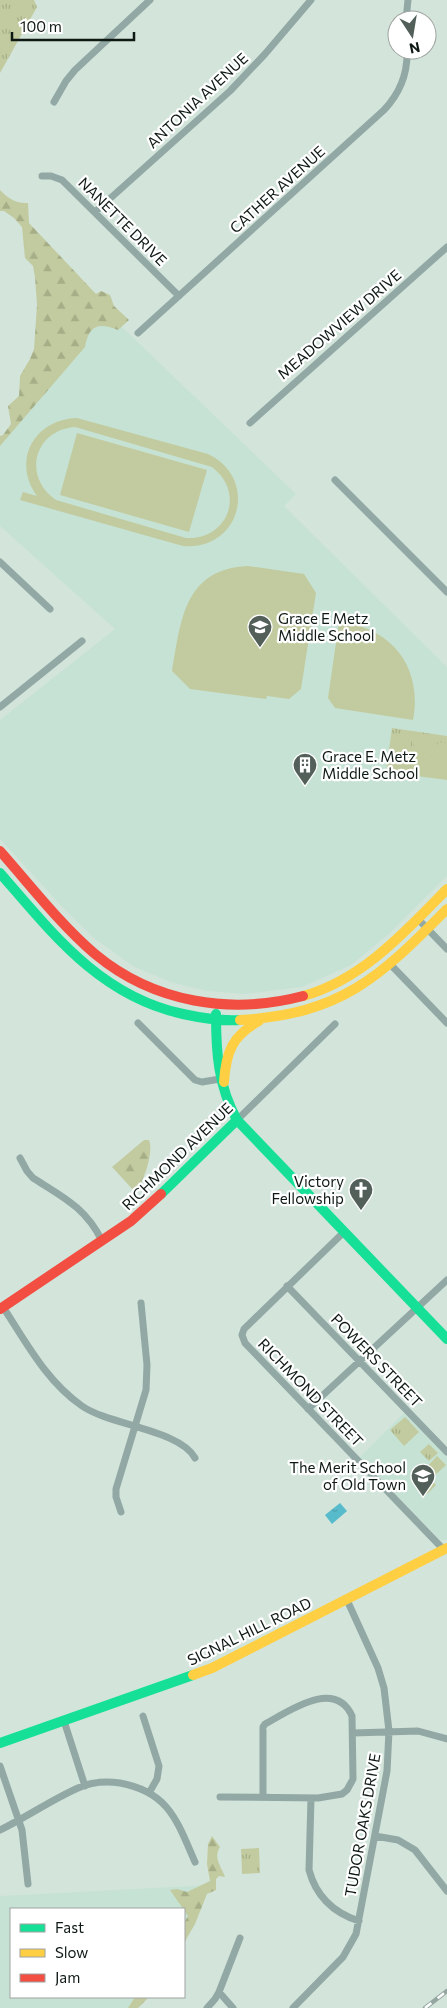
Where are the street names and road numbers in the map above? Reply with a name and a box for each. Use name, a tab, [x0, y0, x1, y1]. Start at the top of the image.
street label: ANTONIA AVENUE	[143, 49, 251, 151]
street label: CATHER AVENUE	[226, 142, 328, 236]
street label: NANETTE DRIVE	[75, 173, 171, 269]
street label: MEADOWVIEW DRIVE	[273, 265, 405, 383]
street label: RICHMOND AVENUE	[118, 1098, 236, 1214]
street label: POWERS STREET	[328, 1310, 426, 1411]
street label: RICHMOND STREET	[255, 1334, 367, 1450]
street label: SIGNAL HILL ROAD	[184, 1593, 314, 1669]
street label: TUDOR OAKS DRIVE	[341, 1752, 383, 1898]

